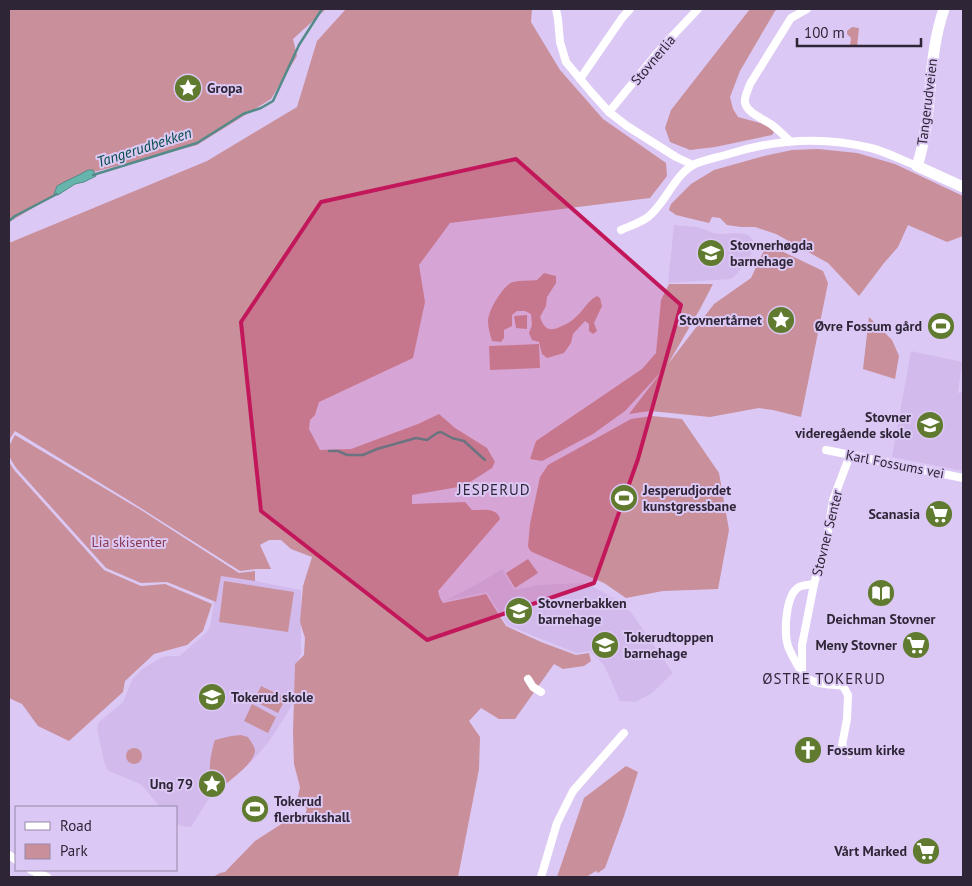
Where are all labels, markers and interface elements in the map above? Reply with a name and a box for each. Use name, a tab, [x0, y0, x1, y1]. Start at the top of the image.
scale bar	[797, 15, 921, 47]
text: 100 m	[804, 23, 845, 42]
street label: Stovnerlia	[627, 31, 679, 89]
street label: Tangerudveien	[913, 57, 941, 147]
place icon: Gropa	[173, 73, 203, 103]
place label: Gropa	[207, 79, 243, 97]
water label: Tangerudbekken	[94, 123, 194, 171]
place label: Stovnerhøgda barnehage	[730, 236, 813, 270]
school or university icon: Stovnerhøgda barnehage	[696, 238, 726, 268]
place icon: Stovnertårnet	[766, 305, 796, 335]
place label: Stovnertårnet	[679, 311, 762, 329]
sports icon: Øvre Fossum gård	[926, 311, 956, 341]
place label: Øvre Fossum gård	[815, 317, 922, 335]
place label: Stovner videregående skole	[794, 408, 911, 442]
school or university icon: Stovner videregående skole	[915, 410, 945, 440]
street label: Karl Fossums vei	[844, 446, 946, 482]
district label: JESPERUD	[456, 480, 531, 499]
place label: Jesperudjordet kunstgressbane	[642, 481, 736, 515]
sports icon: Jesperudjordet kunstgressbane	[609, 483, 639, 513]
street label: Stovner Senter	[808, 488, 846, 578]
supermarket icon: Scanasia	[924, 499, 954, 529]
place label: Scanasia	[868, 505, 920, 523]
park label: Lia skisenter	[91, 533, 167, 551]
library icon: Deichman Stovner	[866, 578, 896, 608]
place label: Stovnerbakken barnehage	[538, 594, 627, 628]
school or university icon: Stovnerbakken barnehage	[504, 596, 534, 626]
place label: Deichman Stovner	[827, 610, 936, 628]
place label: Tokerudtoppen barnehage	[624, 628, 714, 662]
school or university icon: Tokerudtoppen barnehage	[590, 630, 620, 660]
supermarket icon: Meny Stovner	[901, 630, 931, 660]
place label: Meny Stovner	[815, 636, 897, 654]
district label: ØSTRE TOKERUD	[762, 669, 886, 688]
school or university icon: Tokerud skole	[197, 682, 227, 712]
place label: Tokerud skole	[231, 688, 313, 706]
church icon: Fossum kirke	[793, 735, 823, 765]
place label: Fossum kirke	[827, 741, 905, 759]
place icon: Ung 79	[197, 769, 227, 799]
place label: Ung 79	[150, 775, 193, 793]
place label: Tokerud flerbrukshall	[274, 792, 351, 826]
sports icon: Tokerud flerbrukshall	[240, 794, 270, 824]
legend	[15, 806, 178, 871]
text: Road	[60, 816, 92, 835]
supermarket icon: Vårt Marked	[911, 836, 941, 866]
text: Park	[60, 841, 88, 860]
place label: Vårt Marked	[833, 842, 907, 860]

